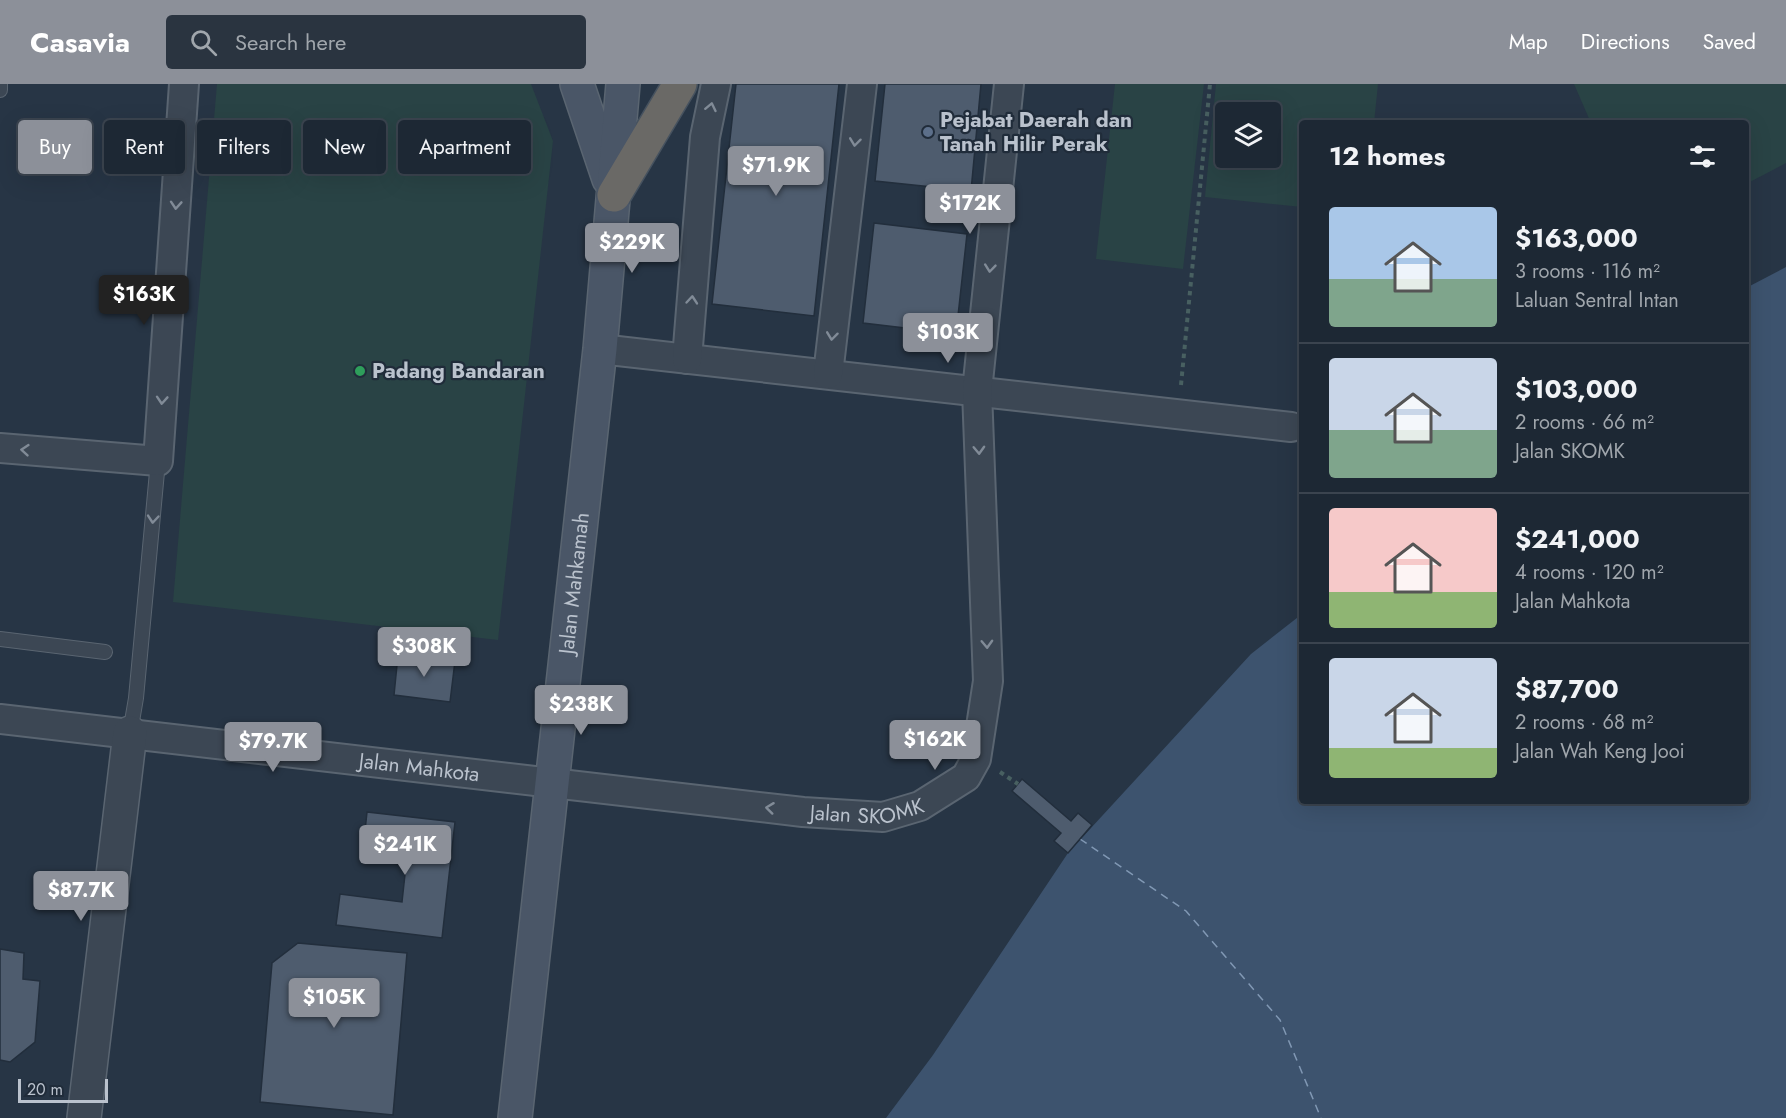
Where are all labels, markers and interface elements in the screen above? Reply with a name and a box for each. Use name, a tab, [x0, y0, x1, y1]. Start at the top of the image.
search box	[166, 15, 586, 69]
text: Casavia	[30, 22, 130, 63]
icon: search	[187, 26, 220, 59]
text: Search here	[235, 26, 346, 58]
text: Map	[1509, 27, 1548, 57]
text: Directions	[1581, 27, 1670, 57]
text: Saved	[1703, 27, 1756, 57]
one-way arrow	[704, 102, 717, 112]
map controls	[1215, 102, 1281, 168]
button: layers	[1215, 102, 1281, 168]
place label: Pejabat Daerah dan Tanah Hilir Perak	[940, 105, 1132, 159]
chip: Buy	[18, 120, 92, 174]
chip: Rent	[104, 120, 185, 174]
chip: Filters	[197, 120, 291, 174]
chip: New	[303, 120, 386, 174]
chip: Apartment	[398, 120, 531, 174]
marker: Pejabat Daerah dan Tanah Hilir Perak	[921, 125, 935, 139]
text: 12 homes	[1329, 137, 1445, 175]
one-way arrow	[849, 138, 861, 147]
icon: filters	[1686, 140, 1719, 173]
pin: $71.9K	[727, 146, 825, 197]
text: $71.9K	[742, 151, 810, 180]
pin: $172K	[928, 184, 1012, 235]
text: $172K	[939, 189, 1001, 218]
one-way arrow	[169, 201, 182, 210]
text: $163,000	[1515, 219, 1638, 257]
pin: $229K	[590, 223, 674, 274]
text: $229K	[599, 228, 665, 257]
icon: home	[1377, 231, 1449, 303]
text: 3 rooms · 116 m²	[1515, 257, 1660, 286]
one-way arrow	[984, 263, 997, 272]
pin: $163K	[102, 275, 186, 326]
text: $163K	[113, 280, 175, 309]
text: Laluan Sentral Intan	[1515, 286, 1679, 315]
one-way arrow	[685, 296, 698, 305]
pin: $103K	[906, 313, 990, 364]
text: $103K	[917, 318, 979, 347]
one-way arrow	[826, 331, 839, 340]
place label: Padang Bandaran	[372, 356, 545, 386]
marker: Padang Bandaran	[353, 364, 367, 378]
text: $103,000	[1515, 370, 1637, 408]
icon: home	[1377, 382, 1449, 454]
one-way arrow	[156, 395, 169, 404]
text: 2 rooms · 66 m²	[1515, 408, 1654, 437]
text: Jalan SKOMK	[1515, 437, 1625, 466]
one-way arrow	[20, 444, 29, 457]
one-way arrow	[973, 445, 986, 454]
street label: Jalan Mahkamah	[551, 511, 597, 659]
one-way arrow	[147, 515, 160, 524]
text: $241,000	[1515, 520, 1640, 558]
icon: home	[1377, 532, 1449, 604]
text: 4 rooms · 120 m²	[1515, 558, 1664, 587]
text: Jalan Mahkota	[1515, 587, 1630, 616]
pin: $308K	[382, 627, 466, 678]
text: $308K	[392, 632, 456, 661]
one-way arrow	[980, 640, 993, 649]
text: $87,700	[1515, 670, 1619, 708]
icon: home	[1377, 682, 1449, 754]
pin: $238K	[539, 685, 623, 736]
text: $238K	[549, 690, 613, 719]
text: 2 rooms · 68 m²	[1515, 708, 1653, 737]
pin: $162K	[893, 720, 977, 771]
pin: $79.7K	[224, 722, 322, 773]
text: $162K	[903, 725, 967, 754]
text: $79.7K	[239, 727, 307, 756]
text: Jalan Wah Keng Jooi	[1515, 737, 1685, 766]
street label: Jalan Mahkota	[354, 745, 481, 789]
street label: Jalan SKOMK	[806, 791, 928, 832]
one-way arrow	[766, 802, 775, 815]
pin: $241K	[363, 825, 447, 876]
text: $241K	[373, 830, 437, 859]
pin: $87.7K	[32, 871, 130, 922]
text: $87.7K	[47, 876, 115, 905]
pin: $105K	[292, 978, 376, 1029]
text: $105K	[303, 983, 365, 1012]
scale bar	[18, 1076, 108, 1104]
text: 20 m	[27, 1078, 63, 1101]

